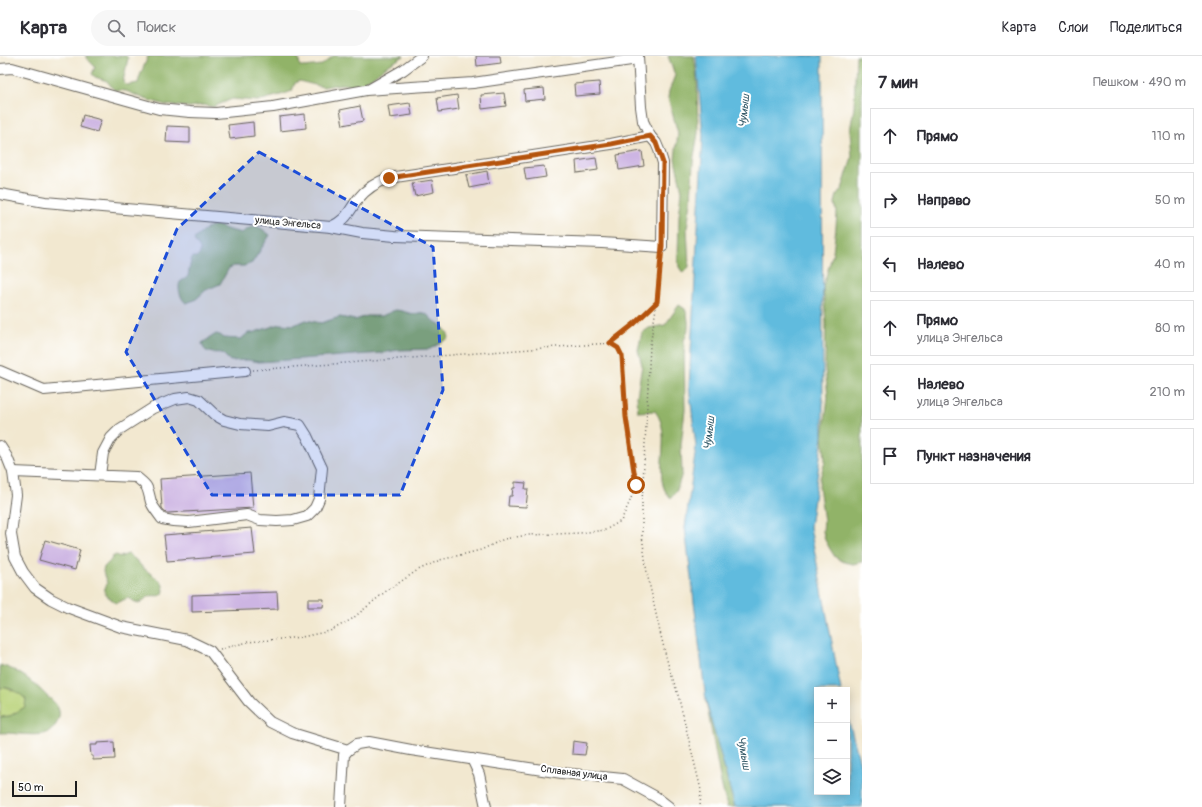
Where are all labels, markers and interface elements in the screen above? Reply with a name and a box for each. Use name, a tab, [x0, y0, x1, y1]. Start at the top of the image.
search box	[91, 10, 371, 46]
text: Карта	[20, 16, 67, 40]
icon: search	[105, 17, 127, 39]
text: Поиск	[137, 18, 176, 37]
text: Карта	[1002, 19, 1036, 36]
text: Слои	[1058, 19, 1088, 36]
text: Поделиться	[1110, 19, 1182, 36]
text: 7 мин	[878, 72, 918, 93]
text: Пешком · 490 m	[1093, 74, 1186, 90]
water label: Чумыш	[736, 93, 752, 128]
icon: ahead	[879, 125, 901, 147]
text: Прямо	[917, 127, 958, 146]
text: 110 m	[1152, 128, 1185, 144]
route end	[380, 169, 398, 187]
icon: right	[879, 189, 901, 211]
text: Направо	[917, 191, 971, 210]
text: 50 m	[1155, 192, 1185, 208]
street label: улица Энгельса	[254, 214, 322, 232]
icon: left	[879, 253, 901, 275]
text: Налево	[917, 255, 964, 274]
text: 40 m	[1154, 256, 1185, 272]
text: Прямо	[917, 311, 958, 330]
icon: ahead	[879, 317, 901, 339]
text: 80 m	[1155, 320, 1185, 336]
text: улица Энгельса	[917, 330, 1003, 346]
text: Налево	[917, 375, 964, 394]
icon: left	[879, 381, 901, 403]
text: 210 m	[1149, 384, 1185, 400]
text: улица Энгельса	[917, 394, 1003, 410]
water label: Чумыш	[701, 415, 717, 450]
icon: arrive	[879, 445, 901, 467]
text: Пункт назначения	[917, 447, 1031, 466]
route start	[627, 476, 645, 494]
map controls	[814, 687, 850, 795]
button: +	[814, 687, 850, 723]
button: −	[814, 723, 850, 759]
water label: Чумыш	[735, 735, 754, 772]
button: layers	[814, 759, 850, 795]
street label: Сплавная улица	[540, 763, 609, 783]
scale bar	[12, 779, 77, 798]
text: 50 m	[18, 781, 44, 794]

